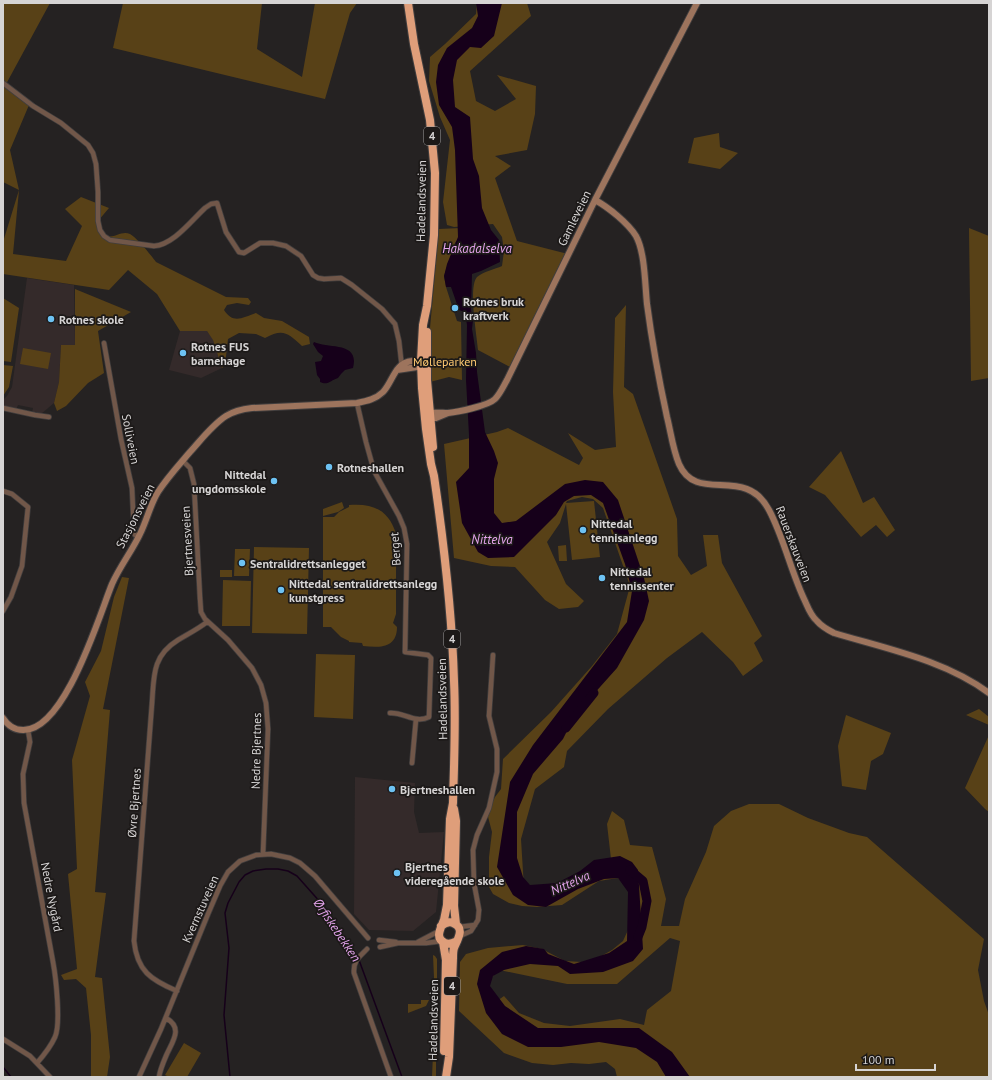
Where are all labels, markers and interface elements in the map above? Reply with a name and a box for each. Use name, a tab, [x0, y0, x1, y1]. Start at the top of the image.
road number: 4	[424, 127, 440, 145]
street label: Hadelandsveien	[413, 160, 429, 242]
street label: Gamleveien	[554, 188, 594, 248]
water label: Hakadalselva	[442, 240, 512, 257]
place label: Rotnes bruk kraftverk	[463, 294, 524, 323]
marker: Rotnes bruk kraftverk	[450, 303, 460, 313]
place label: Rotnes skole	[59, 312, 124, 327]
marker: Rotnes skole	[46, 314, 56, 324]
place label: Rotnes FUS barnehage	[191, 339, 249, 368]
marker: Rotnes FUS barnehage	[178, 348, 188, 358]
park label: Mølleparken	[413, 354, 477, 369]
street label: Solliveien	[119, 413, 143, 465]
place label: Rotneshallen	[337, 460, 404, 475]
marker: Rotneshallen	[324, 462, 334, 472]
place label: Nittedal ungdomsskole	[192, 467, 266, 496]
marker: Nittedal ungdomsskole	[269, 476, 279, 486]
street label: Stasjonsveien	[112, 481, 158, 551]
street label: Rauerskauveien	[773, 504, 815, 584]
street label: Bjertnesveien	[178, 506, 196, 576]
place label: Nittedal tennisanlegg	[591, 516, 658, 545]
marker: Nittedal tennisanlegg	[578, 525, 588, 535]
water label: Nittelva	[471, 531, 513, 548]
street label: Berget	[386, 532, 404, 566]
place label: Sentralidrettsanlegget	[250, 556, 366, 571]
marker: Sentralidrettsanlegget	[237, 558, 247, 568]
place label: Nittedal tennissenter	[610, 564, 675, 593]
marker: Nittedal tennissenter	[597, 573, 607, 583]
place label: Nittedal sentralidrettsanlegg kunstgress	[289, 576, 437, 605]
marker: Nittedal sentralidrettsanlegg kunstgress	[276, 585, 286, 595]
road number: 4	[444, 630, 460, 648]
street label: Hadelandsveien	[434, 658, 450, 740]
street label: Nedre Bjertnes	[248, 713, 264, 789]
street label: Øvre Bjertnes	[124, 768, 144, 838]
place label: Bjertneshallen	[400, 782, 475, 797]
marker: Bjertneshallen	[387, 784, 397, 794]
place label: Bjertnes videregående skole	[404, 859, 504, 888]
street label: Nedre Nygård	[38, 861, 66, 933]
water label: Nittelva	[548, 867, 593, 899]
marker: Bjertnes videregående skole	[392, 868, 402, 878]
street label: Kvernstuveien	[178, 873, 222, 945]
water label: Ørfiskebekken	[310, 895, 365, 965]
road number: 4	[444, 977, 460, 995]
street label: Hadelandsveien	[425, 979, 441, 1061]
scale bar	[856, 1046, 935, 1072]
text: 100 m	[862, 1052, 895, 1067]

